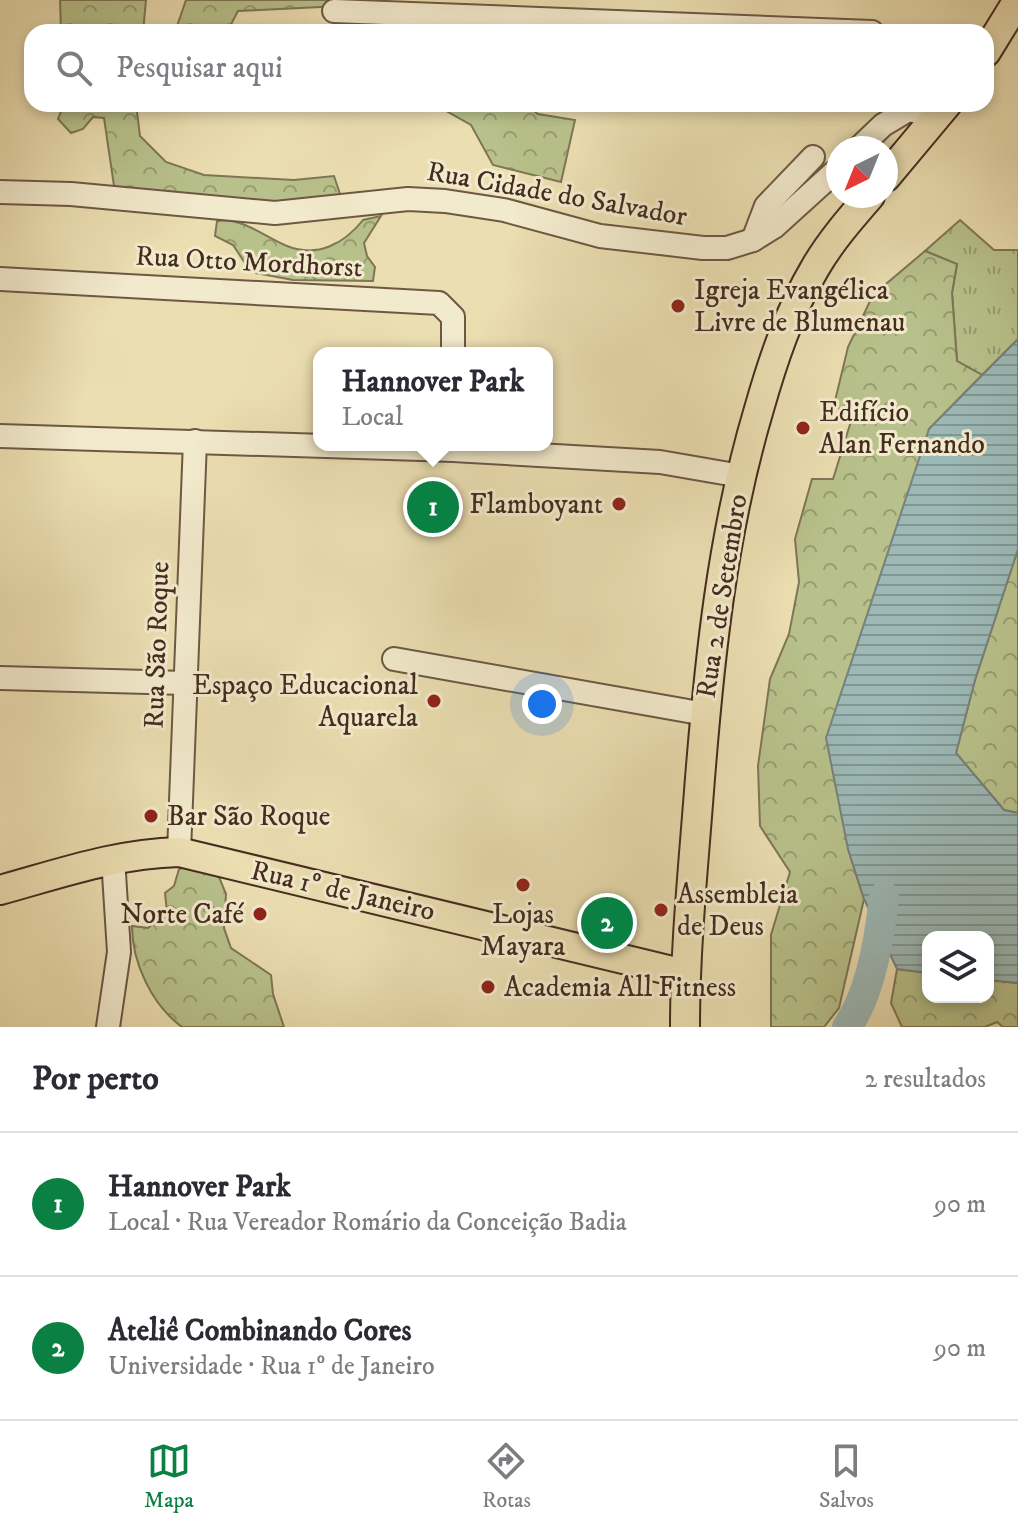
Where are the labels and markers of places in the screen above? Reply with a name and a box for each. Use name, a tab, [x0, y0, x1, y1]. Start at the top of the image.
place label: Igreja Evangélica Livre de Blumenau	[694, 273, 905, 340]
marker: Igreja Evangélica Livre de Blumenau	[669, 297, 687, 315]
place label: Edifício Alan Fernando	[819, 395, 985, 462]
marker: Edifício Alan Fernando	[794, 419, 812, 437]
pin: 1	[407, 477, 459, 537]
place label: Flamboyant	[469, 487, 603, 522]
marker: Flamboyant	[610, 495, 628, 513]
place label: Espaço Educacional Aquarela	[192, 668, 419, 735]
marker: Espaço Educacional Aquarela	[425, 692, 443, 710]
place label: Bar São Roque	[167, 799, 330, 834]
marker: Bar São Roque	[142, 807, 160, 825]
marker: Lojas Mayara	[514, 876, 532, 894]
place label: Assembleia de Deus	[677, 877, 798, 944]
pin: 2	[581, 893, 633, 953]
place label: Norte Café	[120, 897, 244, 932]
place label: Lojas Mayara	[481, 897, 566, 964]
marker: Assembleia de Deus	[652, 901, 670, 919]
marker: Norte Café	[251, 905, 269, 923]
place label: Academia All Fitness	[504, 970, 736, 1005]
marker: Academia All Fitness	[479, 978, 497, 996]

